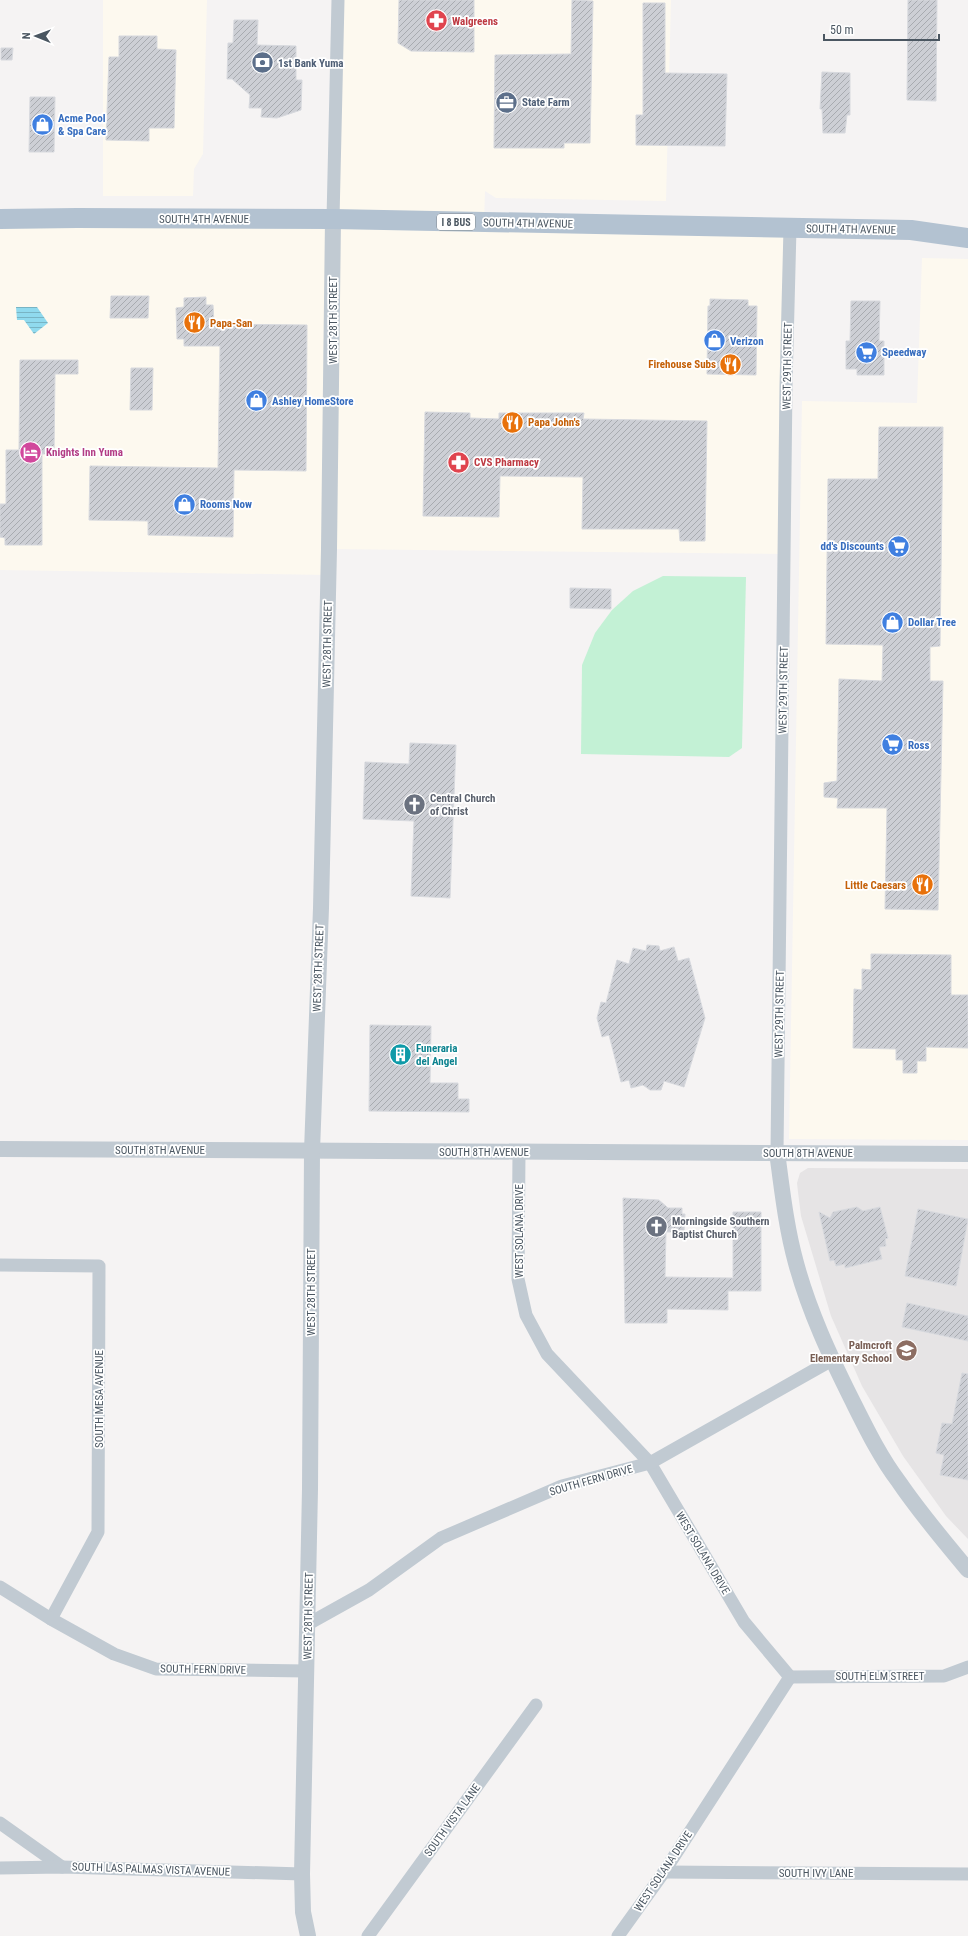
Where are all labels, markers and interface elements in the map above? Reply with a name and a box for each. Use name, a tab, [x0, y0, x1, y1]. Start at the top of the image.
pharmacy icon: Walgreens	[423, 8, 449, 34]
place label: Walgreens	[452, 15, 498, 28]
north arrow	[16, 16, 56, 56]
scale bar	[824, 16, 939, 42]
text: 50 m	[830, 23, 854, 37]
text: N	[20, 32, 33, 39]
bank icon: 1st Bank Yuma	[249, 50, 275, 76]
place label: 1st Bank Yuma	[278, 57, 344, 70]
office icon: State Farm	[493, 89, 519, 115]
place label: State Farm	[522, 96, 570, 109]
shop icon: Acme Pool & Spa Care	[29, 111, 55, 137]
place label: Acme Pool & Spa Care	[58, 112, 106, 138]
street label: SOUTH 4TH AVENUE	[159, 213, 250, 226]
road number: I 8 BUS	[437, 214, 475, 230]
street label: SOUTH 4TH AVENUE	[483, 216, 574, 231]
street label: SOUTH 4TH AVENUE	[806, 222, 897, 237]
street label: WEST 28TH STREET	[327, 276, 340, 364]
restaurant icon: Papa-San	[182, 310, 208, 336]
place label: Papa-San	[210, 317, 253, 330]
street label: WEST 29TH STREET	[780, 322, 795, 410]
shop icon: Verizon	[702, 328, 728, 354]
place label: Verizon	[730, 335, 764, 348]
supermarket icon: Speedway	[853, 339, 879, 365]
place label: Speedway	[882, 346, 926, 359]
restaurant icon: Firehouse Subs	[718, 351, 744, 377]
place label: Firehouse Subs	[648, 358, 716, 371]
shop icon: Ashley HomeStore	[244, 388, 270, 414]
place label: Ashley HomeStore	[272, 395, 353, 408]
restaurant icon: Papa John's	[500, 409, 526, 435]
place label: Papa John's	[528, 416, 580, 429]
hotel icon: Knights Inn Yuma	[17, 439, 43, 465]
place label: Knights Inn Yuma	[46, 446, 123, 459]
pharmacy icon: CVS Pharmacy	[445, 449, 471, 475]
place label: CVS Pharmacy	[474, 456, 539, 469]
shop icon: Rooms Now	[171, 491, 197, 517]
place label: Rooms Now	[200, 498, 252, 511]
supermarket icon: dd's Discounts	[886, 533, 912, 559]
place label: dd's Discounts	[821, 540, 884, 553]
street label: WEST 28TH STREET	[320, 600, 335, 688]
shop icon: Dollar Tree	[880, 609, 906, 635]
place label: Dollar Tree	[908, 616, 956, 629]
street label: WEST 29TH STREET	[776, 646, 791, 734]
supermarket icon: Ross	[880, 732, 906, 758]
place label: Ross	[908, 739, 930, 752]
church icon: Central Church of Christ	[401, 791, 427, 817]
place label: Central Church of Christ	[430, 792, 495, 818]
restaurant icon: Little Caesars	[909, 872, 935, 898]
place label: Little Caesars	[845, 879, 906, 892]
street label: WEST 28TH STREET	[310, 924, 327, 1012]
street label: WEST 29TH STREET	[772, 970, 787, 1058]
building icon: Funeraria del Angel	[387, 1041, 413, 1067]
place label: Funeraria del Angel	[416, 1042, 458, 1068]
street label: SOUTH 8TH AVENUE	[115, 1144, 206, 1157]
street label: SOUTH 8TH AVENUE	[439, 1146, 530, 1159]
street label: SOUTH 8TH AVENUE	[763, 1147, 854, 1160]
street label: WEST SOLANA DRIVE	[513, 1184, 526, 1278]
church icon: Morningside Southern Baptist Church	[643, 1214, 669, 1240]
place label: Morningside Southern Baptist Church	[672, 1215, 770, 1241]
street label: WEST 28TH STREET	[305, 1248, 318, 1336]
school or university icon: Palmcroft Elementary School	[894, 1338, 920, 1364]
place label: Palmcroft Elementary School	[810, 1339, 893, 1365]
street label: SOUTH MESA AVENUE	[93, 1350, 106, 1448]
street label: SOUTH FERN DRIVE	[548, 1462, 635, 1499]
street label: WEST SOLANA DRIVE	[673, 1510, 733, 1597]
street label: WEST 28TH STREET	[301, 1572, 316, 1660]
street label: SOUTH FERN DRIVE	[160, 1662, 247, 1677]
street label: SOUTH ELM STREET	[835, 1670, 925, 1683]
street label: SOUTH VISTA LANE	[422, 1781, 483, 1859]
street label: WEST SOLANA DRIVE	[632, 1828, 695, 1914]
street label: SOUTH LAS PALMAS VISTA AVENUE	[72, 1860, 231, 1879]
street label: SOUTH IVY LANE	[779, 1867, 854, 1880]

